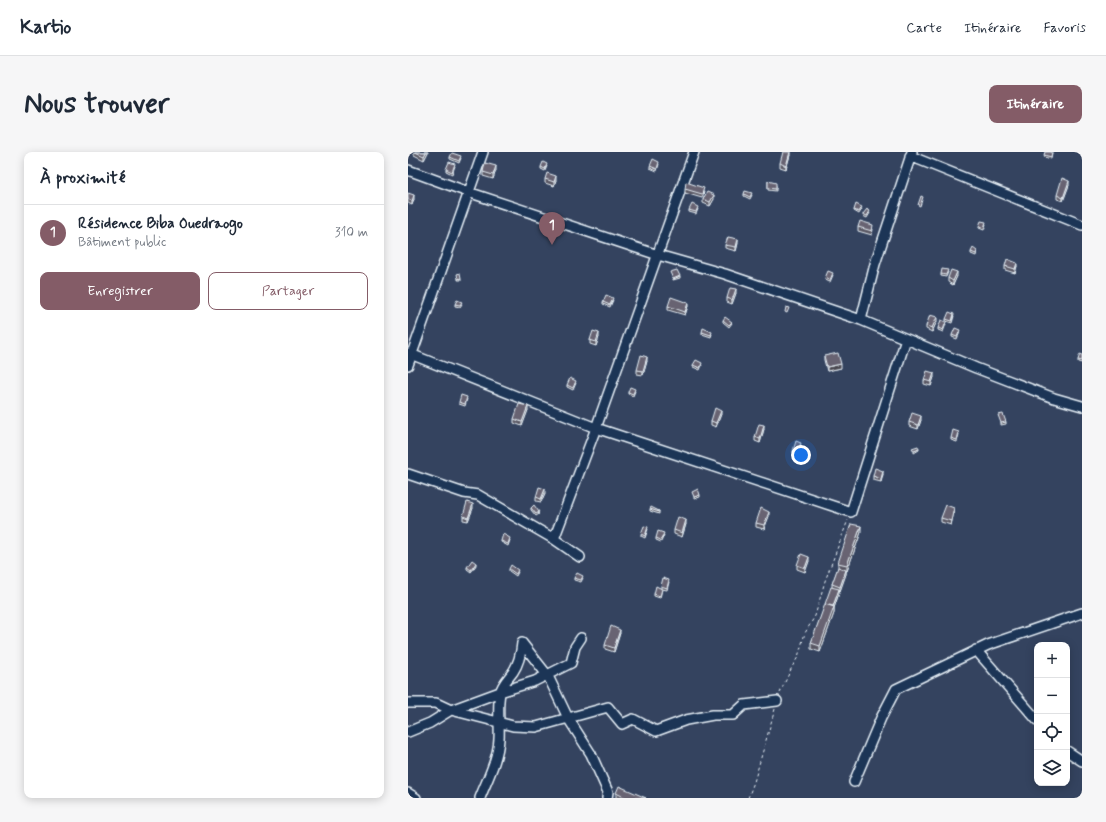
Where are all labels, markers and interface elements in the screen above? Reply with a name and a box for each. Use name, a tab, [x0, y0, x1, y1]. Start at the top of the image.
text: Kartio	[20, 15, 71, 40]
text: Carte	[906, 19, 942, 37]
text: Itinéraire	[964, 19, 1021, 37]
text: Favoris	[1043, 19, 1086, 37]
button: Itinéraire	[989, 85, 1082, 123]
text: Nous trouver	[24, 86, 169, 123]
text: À proximité	[40, 167, 125, 189]
pin: 1	[539, 212, 565, 245]
text: Résidence Biba Ouedraogo	[78, 214, 243, 234]
text: 1	[50, 224, 56, 241]
text: 310 m	[335, 224, 368, 241]
text: Bâtiment public	[78, 234, 166, 251]
button: Enregistrer	[40, 272, 200, 310]
button: Partager	[208, 272, 368, 310]
your location	[791, 445, 811, 465]
map controls	[1034, 642, 1070, 786]
button: +	[1034, 642, 1070, 678]
button: −	[1034, 678, 1070, 714]
button: locate	[1034, 714, 1070, 750]
button: layers	[1034, 750, 1070, 786]

